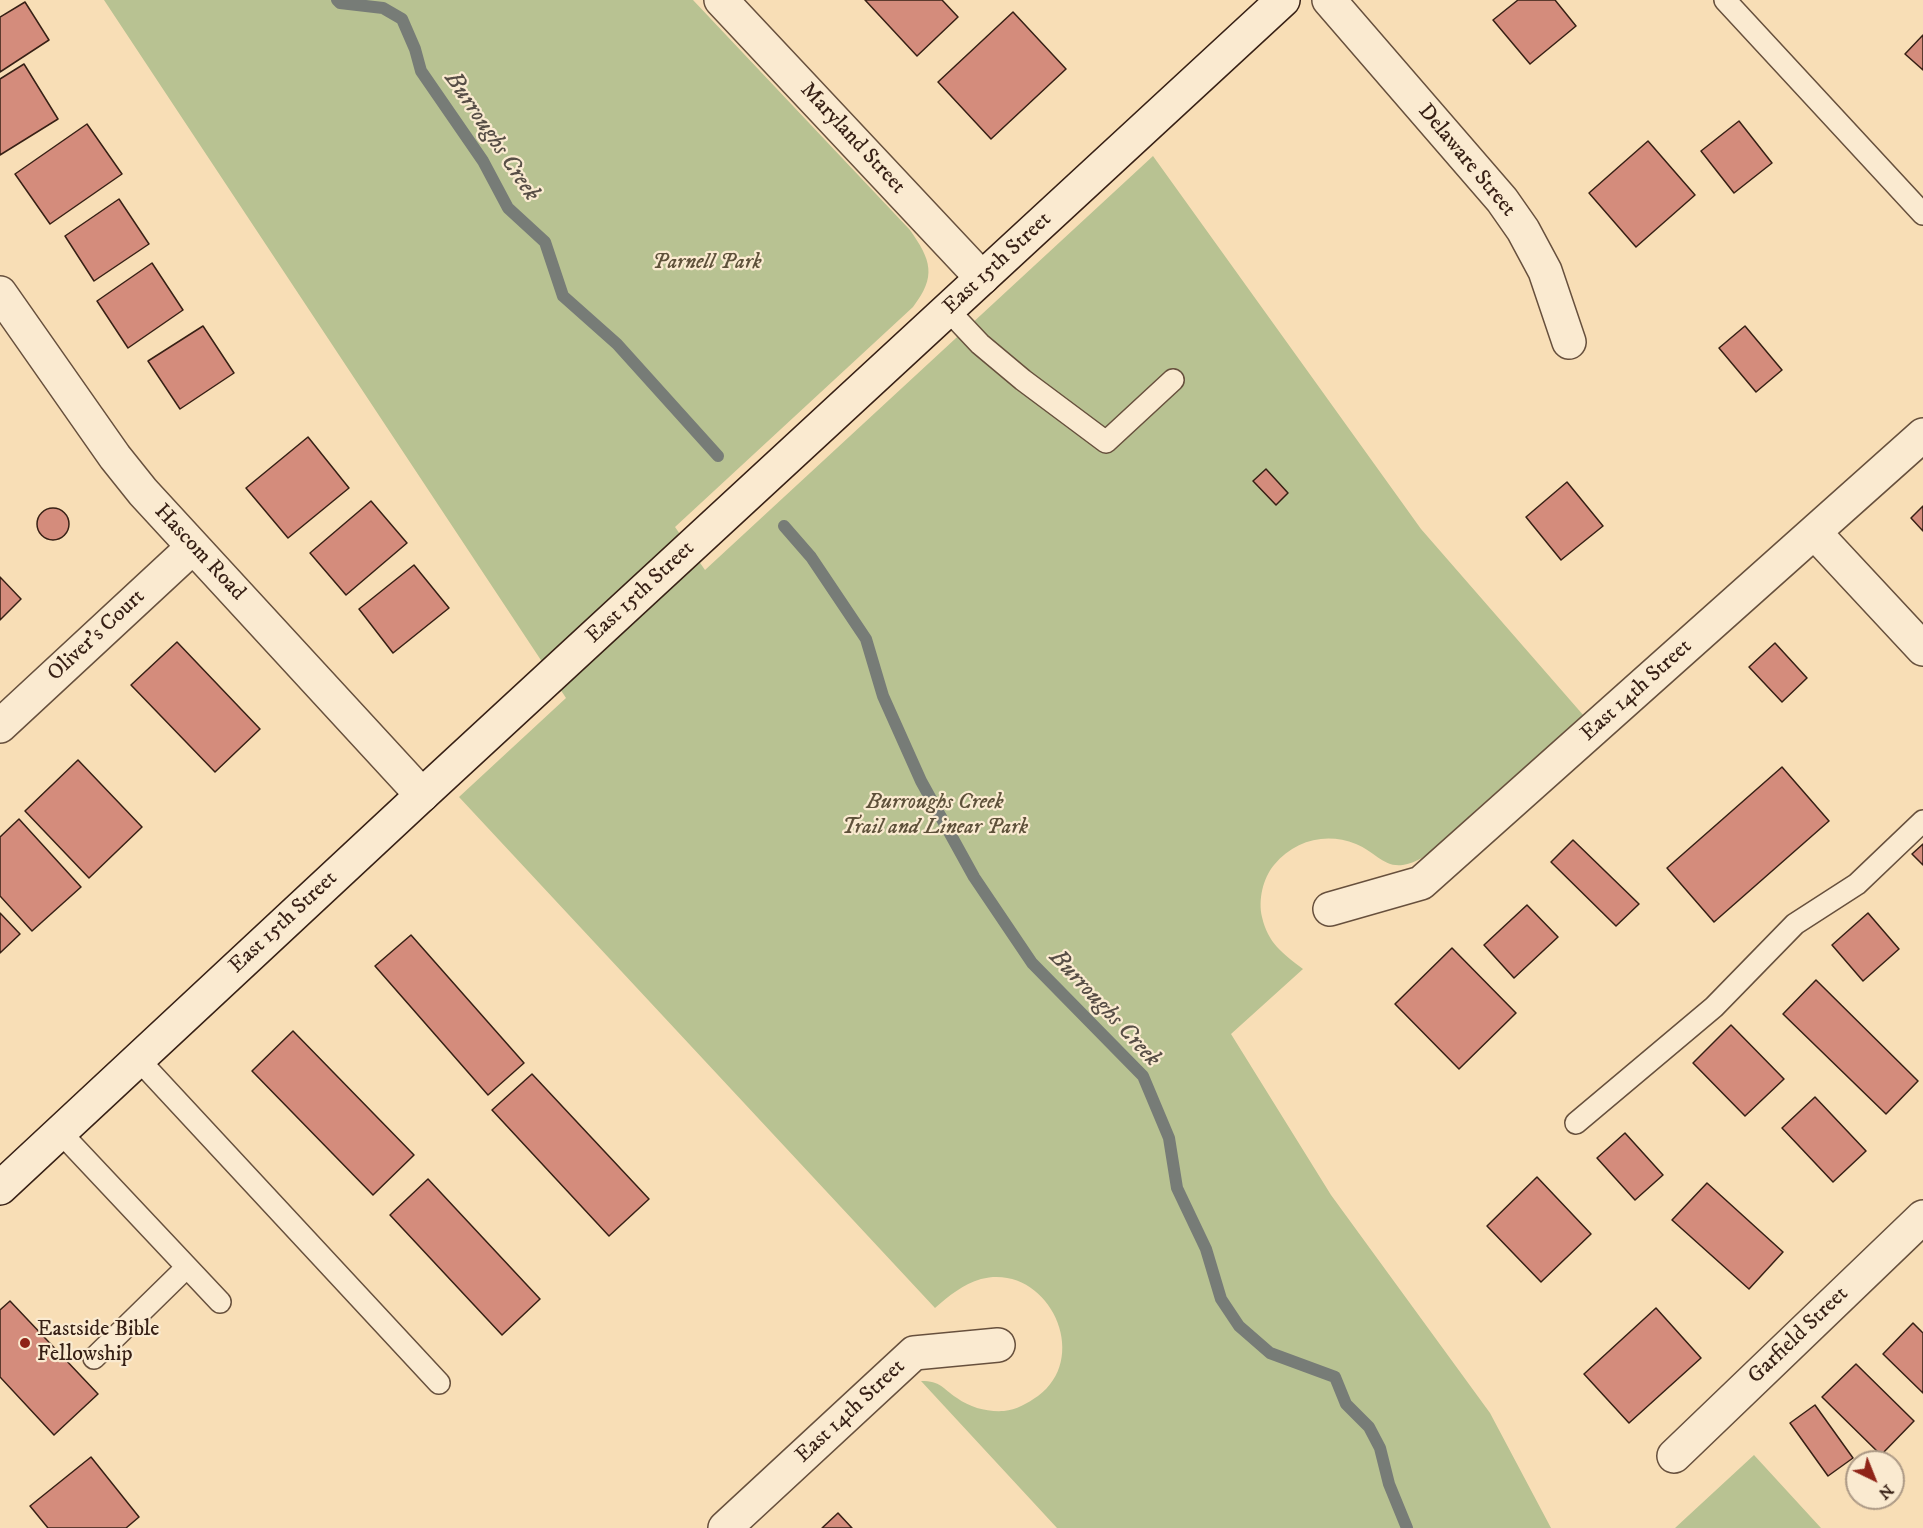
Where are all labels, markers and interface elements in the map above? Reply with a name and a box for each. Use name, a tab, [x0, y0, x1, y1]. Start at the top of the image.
water label: Burroughs Creek	[437, 67, 545, 207]
street label: Maryland Street	[794, 78, 910, 200]
street label: Delaware Street	[1411, 99, 1521, 223]
street label: East 15th Street	[938, 207, 1058, 321]
park label: Parnell Park	[652, 250, 762, 276]
street label: Hascom Road	[148, 499, 250, 607]
street label: East 15th Street	[581, 536, 701, 650]
street label: Oliver's Court	[43, 584, 151, 688]
street label: East 14th Street	[1576, 634, 1698, 748]
park label: Burroughs Creek Trail and Linear Park	[842, 790, 1028, 842]
street label: East 15th Street	[224, 866, 344, 980]
water label: Burroughs Creek	[1042, 944, 1166, 1074]
street label: Garfield Street	[1744, 1282, 1854, 1390]
place label: Eastside Bible Fellowship	[37, 1317, 159, 1368]
marker: Eastside Bible Fellowship	[18, 1336, 32, 1350]
street label: East 14th Street	[791, 1355, 911, 1469]
north arrow	[1845, 1450, 1905, 1510]
text: N	[1874, 1480, 1898, 1503]

